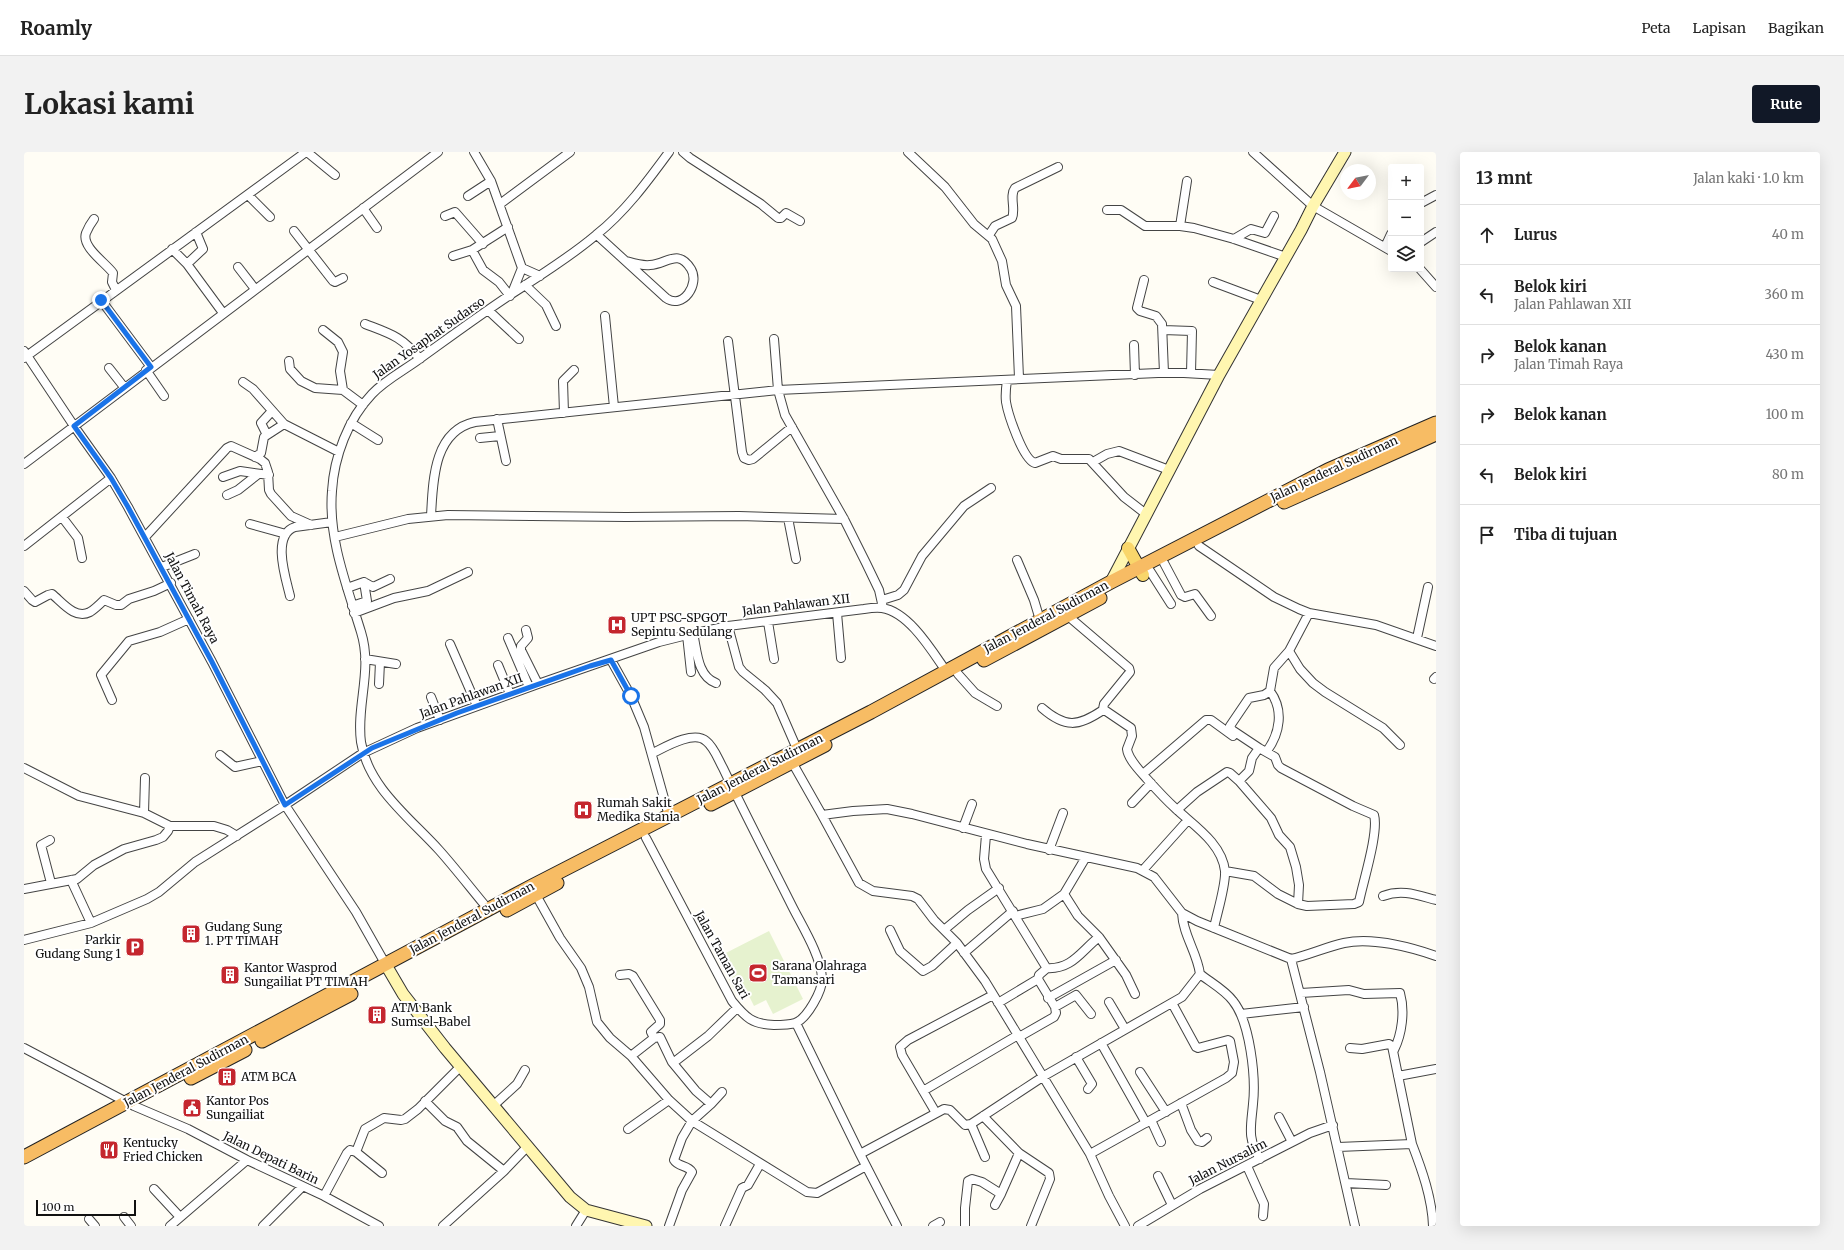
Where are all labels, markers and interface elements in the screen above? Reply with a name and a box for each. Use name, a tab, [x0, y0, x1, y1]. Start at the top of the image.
text: Roamly	[20, 16, 92, 40]
text: Peta	[1641, 19, 1671, 37]
text: Lapisan	[1693, 19, 1746, 37]
text: Bagikan	[1768, 19, 1824, 37]
button: Rute	[1752, 85, 1820, 123]
text: Lokasi kami	[24, 86, 194, 122]
north arrow	[1340, 164, 1376, 200]
map controls	[1388, 164, 1424, 272]
button: +	[1388, 164, 1424, 200]
text: 13 mnt	[1476, 167, 1533, 189]
text: Jalan kaki · 1.0 km	[1693, 170, 1804, 187]
button: −	[1388, 200, 1424, 236]
icon: ahead	[1476, 224, 1498, 246]
text: Lurus	[1514, 225, 1557, 244]
text: 40 m	[1772, 226, 1804, 243]
button: layers	[1388, 236, 1424, 272]
text: Belok kiri	[1514, 277, 1587, 296]
icon: left	[1476, 284, 1498, 306]
text: 360 m	[1765, 286, 1804, 303]
route end	[92, 291, 110, 309]
street label: Jalan Yosaphat Sudarso	[369, 293, 488, 382]
text: Jalan Pahlawan XII	[1514, 296, 1632, 313]
text: Belok kanan	[1514, 337, 1607, 356]
icon: right	[1476, 344, 1498, 366]
text: 430 m	[1765, 346, 1804, 363]
text: Jalan Timah Raya	[1514, 356, 1623, 373]
icon: right	[1476, 404, 1498, 426]
text: Belok kanan	[1514, 405, 1607, 424]
text: 100 m	[1766, 406, 1804, 423]
street label: Jalan Jenderal Sudirman	[1267, 432, 1400, 505]
icon: left	[1476, 464, 1498, 486]
text: Belok kiri	[1514, 465, 1587, 484]
text: 80 m	[1772, 466, 1804, 483]
icon: arrive	[1476, 524, 1498, 546]
text: Tiba di tujuan	[1514, 525, 1617, 544]
street label: Jalan Timah Raya	[162, 549, 223, 646]
street label: Jalan Jenderal Sudirman	[980, 577, 1111, 656]
street label: Jalan Pahlawan XII	[740, 590, 851, 619]
place label: UPT PSC-SPGOT Sepintu Sedulang	[631, 610, 733, 639]
hospital icon: UPT PSC-SPGOT Sepintu Sedulang	[606, 614, 628, 636]
street label: Jalan Pahlawan XII	[416, 670, 524, 721]
route start	[622, 687, 640, 705]
street label: Jalan Jenderal Sudirman	[693, 730, 825, 807]
place label: Rumah Sakit Medika Stania	[597, 795, 680, 824]
hospital icon: Rumah Sakit Medika Stania	[572, 799, 594, 821]
street label: Jalan Jenderal Sudirman	[406, 878, 537, 957]
street label: Jalan Taman Sari	[692, 907, 753, 1001]
place label: Gudang Sung 1. PT TIMAH	[205, 919, 283, 948]
building icon: Gudang Sung 1. PT TIMAH	[180, 923, 202, 945]
place label: Parkir Gudang Sung 1	[35, 932, 122, 961]
parking icon: Parkir Gudang Sung 1	[124, 936, 146, 958]
place label: Sarana Olahraga Tamansari	[772, 958, 867, 987]
place label: Kantor Wasprod Sungailiat PT TIMAH	[244, 960, 368, 989]
sports icon: Sarana Olahraga Tamansari	[747, 962, 769, 984]
building icon: Kantor Wasprod Sungailiat PT TIMAH	[219, 964, 241, 986]
place label: ATM Bank Sumsel-Babel	[390, 1000, 471, 1029]
building icon: ATM Bank Sumsel-Babel	[366, 1004, 388, 1026]
street label: Jalan Jenderal Sudirman	[120, 1031, 251, 1110]
building icon: ATM BCA	[216, 1066, 238, 1088]
place label: ATM BCA	[240, 1069, 297, 1084]
place label: Kantor Pos Sungailiat	[206, 1093, 269, 1122]
public building icon: Kantor Pos Sungailiat	[181, 1097, 203, 1119]
street label: Jalan Depati Barin	[220, 1127, 321, 1187]
place label: Kentucky Fried Chicken	[123, 1135, 203, 1164]
street label: Jalan Nursalim	[1185, 1135, 1269, 1188]
restaurant icon: Kentucky Fried Chicken	[98, 1139, 120, 1161]
scale bar	[36, 1198, 136, 1217]
text: 100 m	[42, 1200, 74, 1214]

